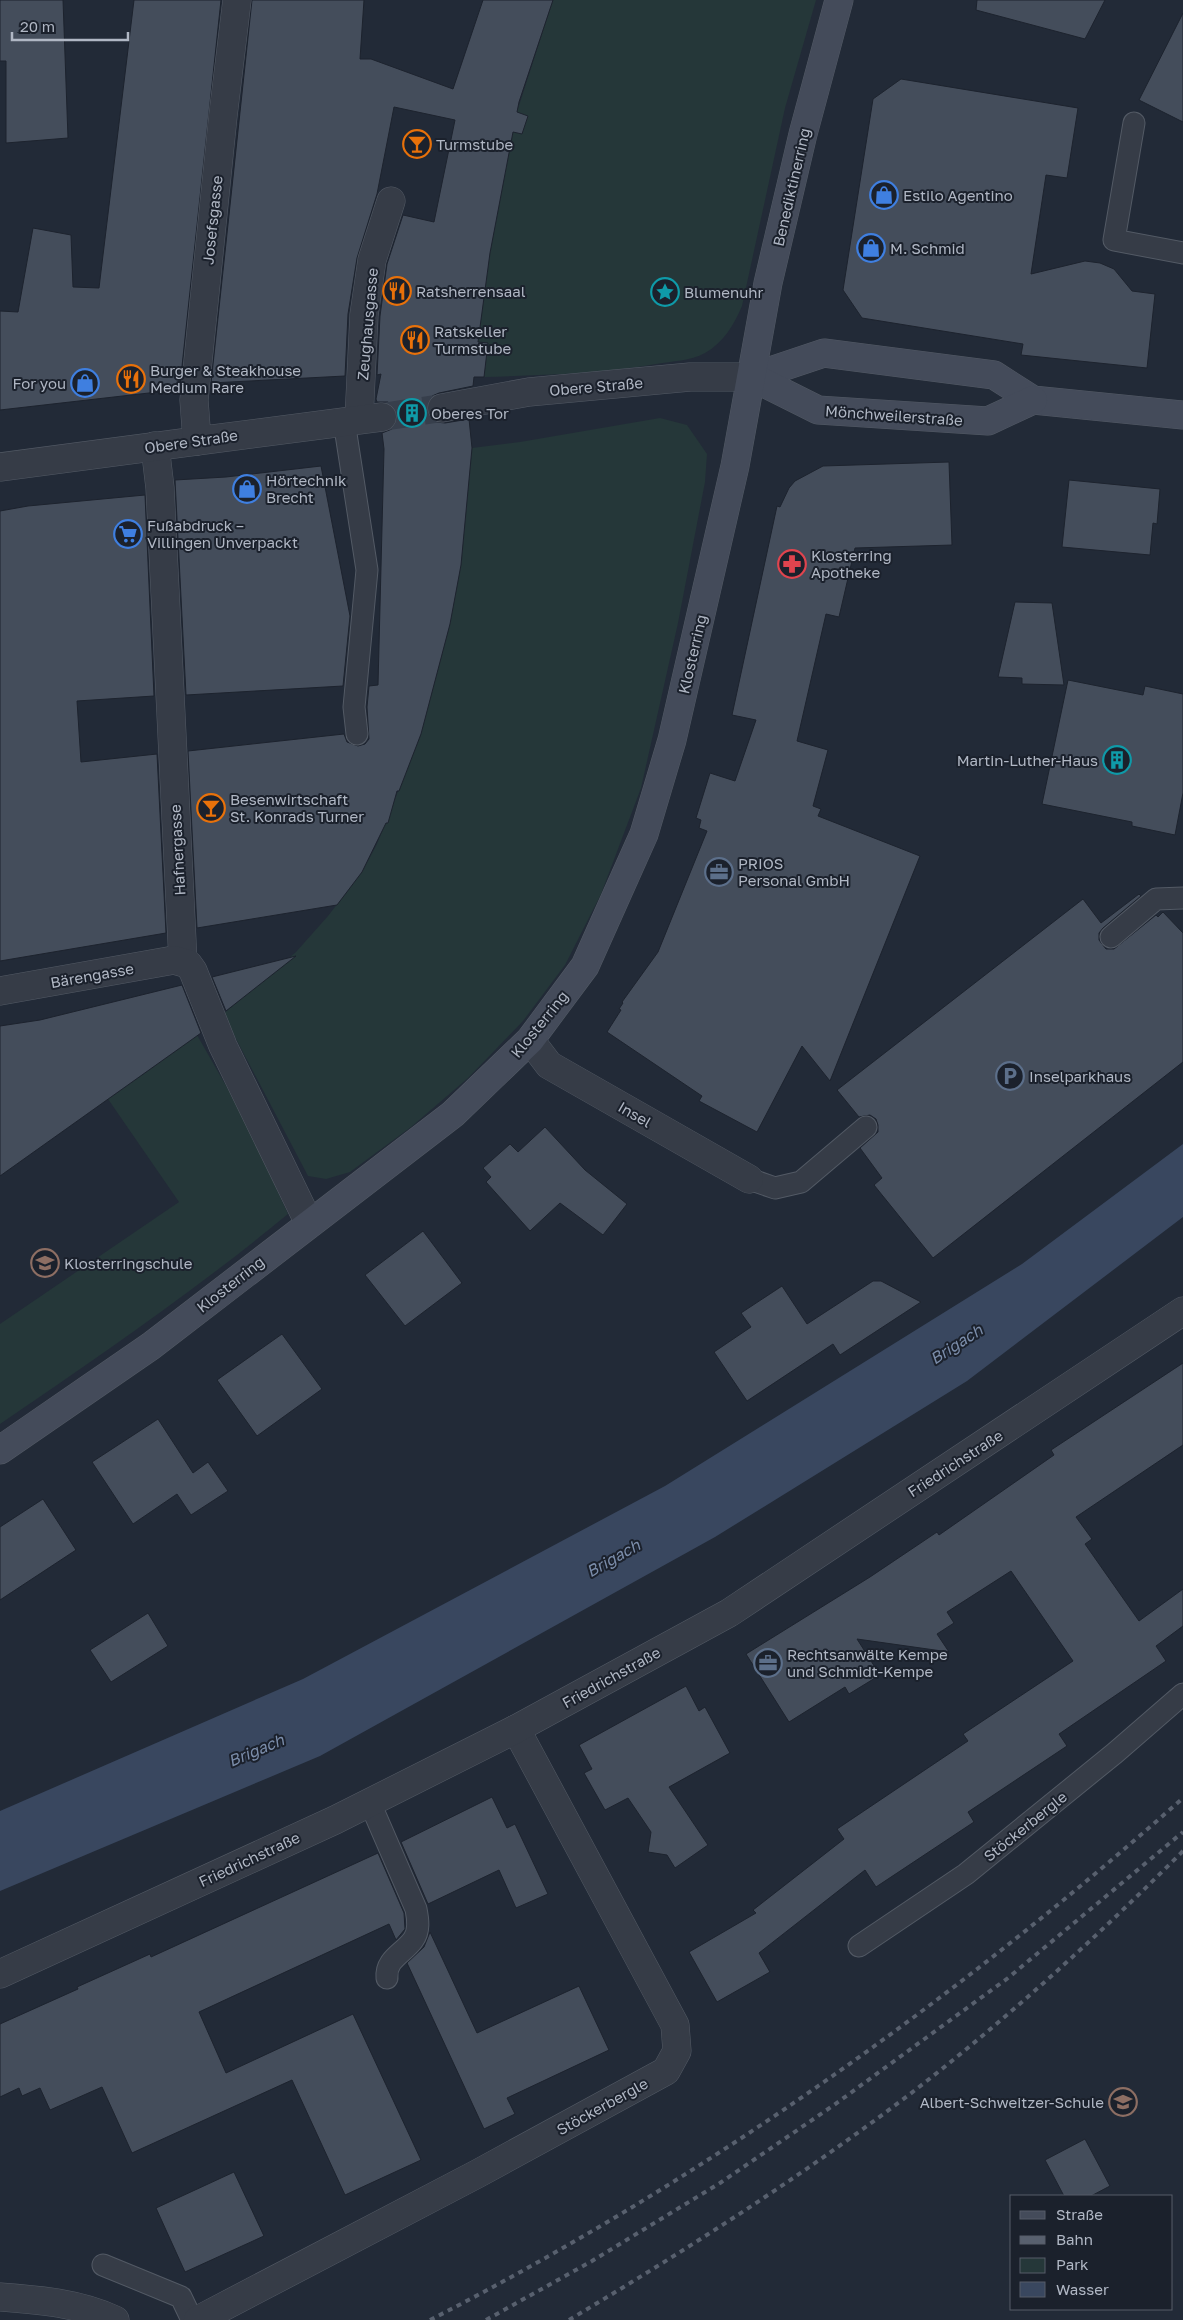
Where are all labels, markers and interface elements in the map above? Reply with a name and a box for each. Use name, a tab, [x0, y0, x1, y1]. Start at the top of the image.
scale bar	[12, 10, 129, 42]
text: 20 m	[20, 17, 55, 35]
street label: Benediktinerring	[769, 126, 813, 248]
bar icon: Turmstube	[402, 129, 432, 159]
place label: Turmstube	[436, 135, 513, 153]
street label: Josefsgasse	[198, 174, 226, 265]
shop icon: Estilo Agentino	[869, 180, 899, 210]
place label: Estilo Agentino	[903, 186, 1013, 204]
shop icon: M. Schmid	[856, 233, 886, 263]
place label: M. Schmid	[890, 239, 965, 257]
street label: Zeughausgasse	[353, 267, 381, 381]
restaurant icon: Ratsherrensaal	[382, 276, 412, 306]
place icon: Blumenuhr	[650, 277, 680, 307]
place label: Ratsherrensaal	[416, 282, 526, 300]
place label: Blumenuhr	[684, 283, 763, 301]
place label: Ratskeller Turmstube	[434, 322, 511, 357]
restaurant icon: Ratskeller Turmstube	[400, 325, 430, 355]
place label: Burger & Steakhouse Medium Rare	[150, 361, 301, 396]
restaurant icon: Burger & Steakhouse Medium Rare	[116, 364, 146, 394]
shop icon: For you	[70, 368, 100, 398]
street label: Obere Straße	[548, 373, 644, 399]
place label: For you	[12, 374, 66, 392]
building icon: Oberes Tor	[397, 398, 427, 428]
street label: Mönchweilerstraße	[825, 401, 964, 429]
place label: Oberes Tor	[431, 404, 509, 422]
street label: Obere Straße	[143, 426, 239, 456]
place label: Hörtechnik Brecht	[266, 471, 347, 506]
shop icon: Hörtechnik Brecht	[232, 474, 262, 504]
place label: Fußabdruck – Villingen Unverpackt	[147, 516, 298, 551]
supermarket icon: Fußabdruck – Villingen Unverpackt	[113, 519, 143, 549]
place label: Klosterring Apotheke	[811, 546, 892, 581]
pharmacy icon: Klosterring Apotheke	[777, 549, 807, 579]
street label: Klosterring	[674, 613, 710, 695]
building icon: Martin-Luther-Haus	[1102, 745, 1132, 775]
place label: Martin-Luther-Haus	[957, 751, 1098, 769]
place label: Besenwirtschaft St. Konrads Turner	[230, 790, 364, 825]
bar icon: Besenwirtschaft St. Konrads Turner	[196, 793, 226, 823]
street label: Hafnergasse	[166, 804, 188, 896]
place label: PRIOS Personal GmbH	[738, 854, 850, 889]
office icon: PRIOS Personal GmbH	[704, 857, 734, 887]
street label: Bärengasse	[49, 959, 135, 991]
street label: Klosterring	[507, 987, 571, 1061]
parking icon: Inselparkhaus	[995, 1061, 1025, 1091]
place label: Inselparkhaus	[1029, 1067, 1131, 1085]
street label: Insel	[615, 1097, 655, 1131]
school or university icon: Klosterringschule	[30, 1248, 60, 1278]
street label: Klosterring	[193, 1252, 267, 1316]
place label: Klosterringschule	[64, 1254, 193, 1272]
water label: Brigach	[926, 1319, 987, 1368]
street label: Friedrichstraße	[904, 1425, 1006, 1500]
water label: Brigach	[583, 1534, 644, 1581]
street label: Friedrichstraße	[559, 1642, 664, 1711]
place label: Rechtsanwälte Kempe und Schmidt-Kempe	[787, 1645, 948, 1680]
office icon: Rechtsanwälte Kempe und Schmidt-Kempe	[753, 1648, 783, 1678]
water label: Brigach	[225, 1729, 288, 1771]
street label: Stöckerbergle	[980, 1787, 1070, 1865]
street label: Friedrichstraße	[196, 1828, 303, 1890]
street label: Stöckerbergle	[553, 2073, 651, 2138]
school or university icon: Albert-Schweitzer-Schule	[1108, 2087, 1138, 2117]
place label: Albert-Schweitzer-Schule	[920, 2093, 1104, 2111]
legend	[1010, 2195, 1173, 2310]
text: Straße	[1056, 2205, 1103, 2223]
text: Bahn	[1056, 2230, 1093, 2248]
text: Park	[1056, 2255, 1089, 2273]
text: Wasser	[1056, 2280, 1109, 2298]

